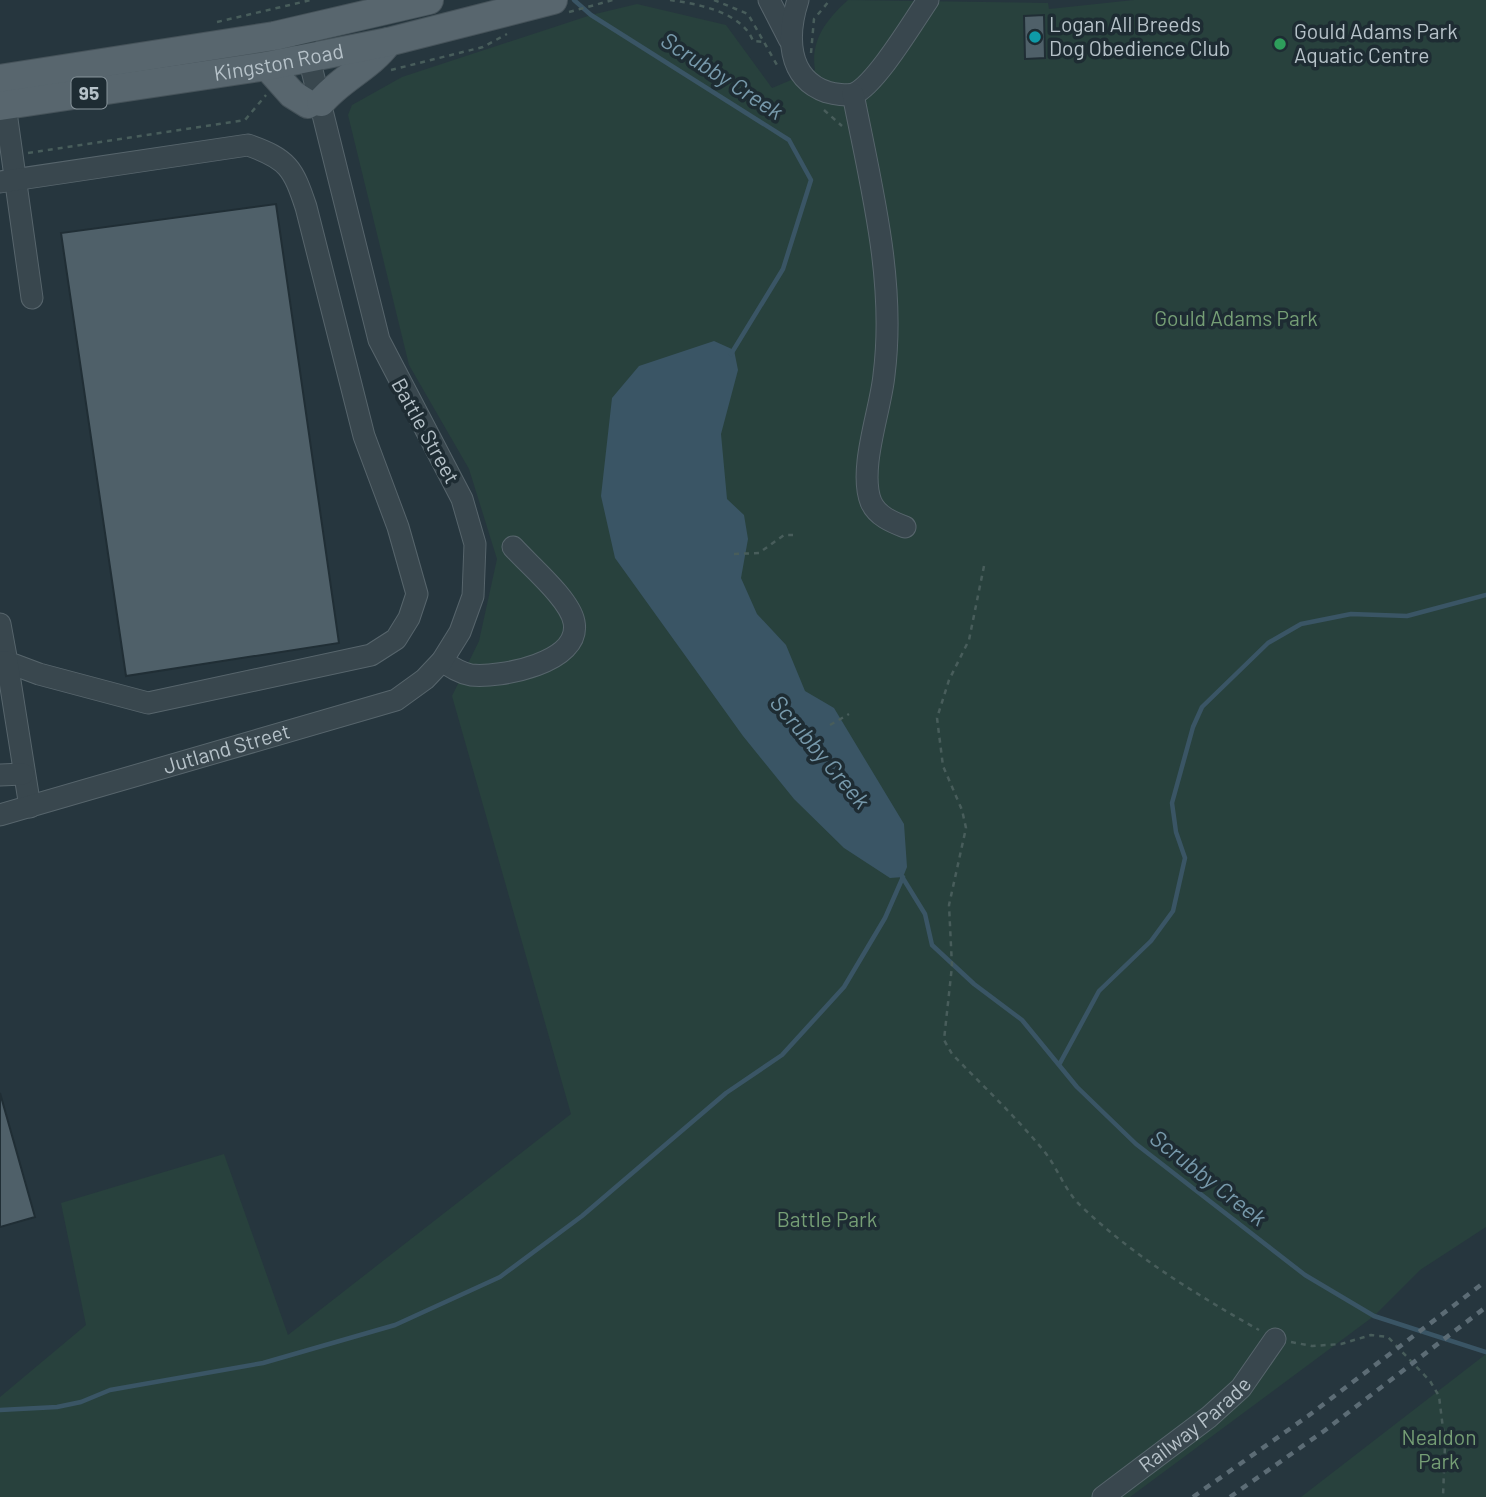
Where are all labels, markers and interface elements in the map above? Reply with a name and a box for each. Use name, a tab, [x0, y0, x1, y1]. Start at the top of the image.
place label: Logan All Breeds Dog Obedience Club	[1049, 11, 1230, 60]
place label: Gould Adams Park Aquatic Centre	[1294, 18, 1458, 67]
water label: Scrubby Creek	[656, 25, 789, 125]
marker: Logan All Breeds Dog Obedience Club	[1027, 29, 1043, 45]
marker: Gould Adams Park Aquatic Centre	[1272, 36, 1288, 52]
street label: Kingston Road	[212, 37, 345, 85]
road number: 95	[72, 78, 106, 108]
park label: Gould Adams Park	[1154, 305, 1318, 330]
street label: Battle Street	[387, 373, 465, 487]
water label: Scrubby Creek	[765, 689, 877, 814]
street label: Jutland Street	[160, 717, 293, 778]
water label: Scrubby Creek	[1145, 1123, 1272, 1231]
park label: Battle Park	[777, 1206, 877, 1231]
street label: Railway Parade	[1133, 1372, 1256, 1477]
park label: Nealdon Park	[1401, 1424, 1477, 1473]

